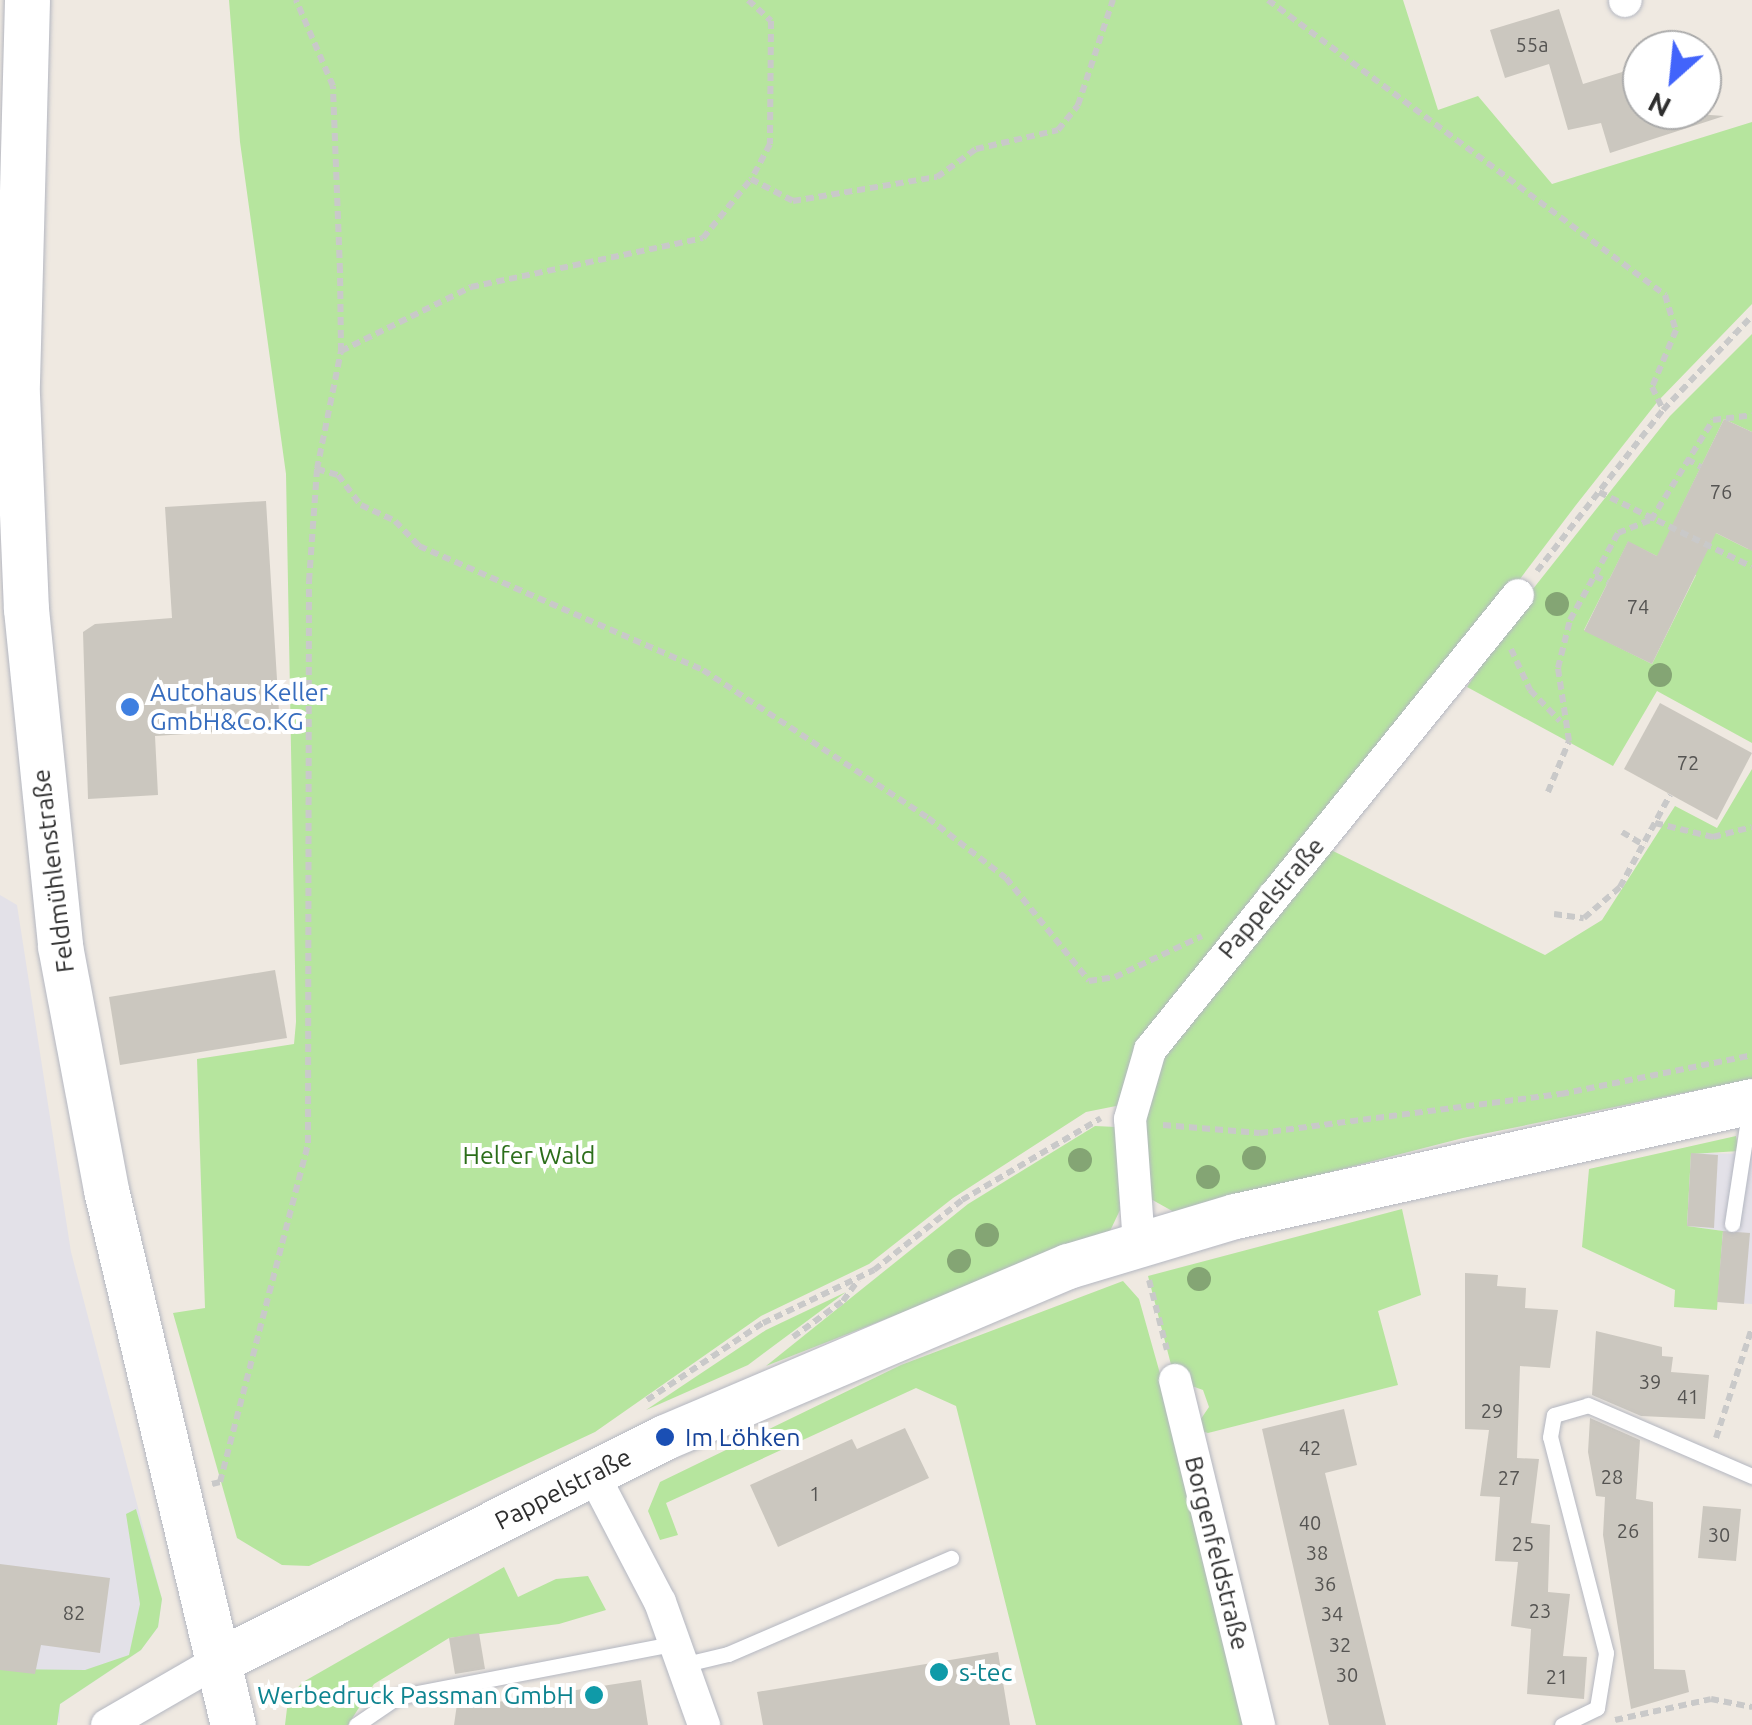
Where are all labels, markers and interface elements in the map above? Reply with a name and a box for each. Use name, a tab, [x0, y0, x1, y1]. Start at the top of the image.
north arrow	[1622, 30, 1722, 130]
house number: 55a	[1516, 32, 1548, 56]
text: N	[1643, 87, 1675, 124]
house number: 76	[1710, 479, 1732, 503]
house number: 74	[1627, 594, 1649, 618]
place label: Autohaus Keller GmbH&Co.KG	[150, 678, 328, 737]
marker: Autohaus Keller GmbH&Co.KG	[119, 696, 141, 718]
house number: 72	[1677, 750, 1699, 774]
street label: Feldmühlenstraße	[26, 768, 80, 974]
street label: Pappelstraße	[1212, 831, 1330, 965]
park label: Helfer Wald	[463, 1140, 595, 1170]
house number: 39	[1639, 1369, 1661, 1393]
house number: 41	[1677, 1384, 1699, 1408]
house number: 29	[1481, 1398, 1503, 1422]
place label: Im Löhken	[685, 1422, 801, 1452]
marker: Im Löhken	[654, 1426, 676, 1448]
house number: 42	[1299, 1435, 1321, 1459]
street label: Pappelstraße	[490, 1442, 636, 1536]
street label: Borgenfeldstraße	[1178, 1453, 1256, 1653]
house number: 28	[1601, 1464, 1623, 1488]
house number: 27	[1498, 1465, 1520, 1489]
house number: 1	[809, 1481, 821, 1505]
house number: 40	[1299, 1510, 1321, 1534]
house number: 26	[1617, 1518, 1639, 1542]
house number: 30	[1708, 1522, 1730, 1546]
house number: 25	[1512, 1531, 1534, 1555]
house number: 38	[1306, 1540, 1328, 1564]
house number: 36	[1314, 1571, 1336, 1595]
house number: 23	[1529, 1598, 1551, 1622]
house number: 82	[63, 1600, 85, 1624]
house number: 34	[1321, 1601, 1343, 1625]
house number: 32	[1329, 1632, 1351, 1656]
place label: s-tec	[959, 1657, 1012, 1687]
marker: s-tec	[928, 1661, 950, 1683]
house number: 30	[1336, 1662, 1358, 1686]
house number: 21	[1546, 1664, 1568, 1688]
place label: Werbedruck Passman GmbH	[257, 1680, 574, 1710]
marker: Werbedruck Passman GmbH	[583, 1684, 605, 1706]

